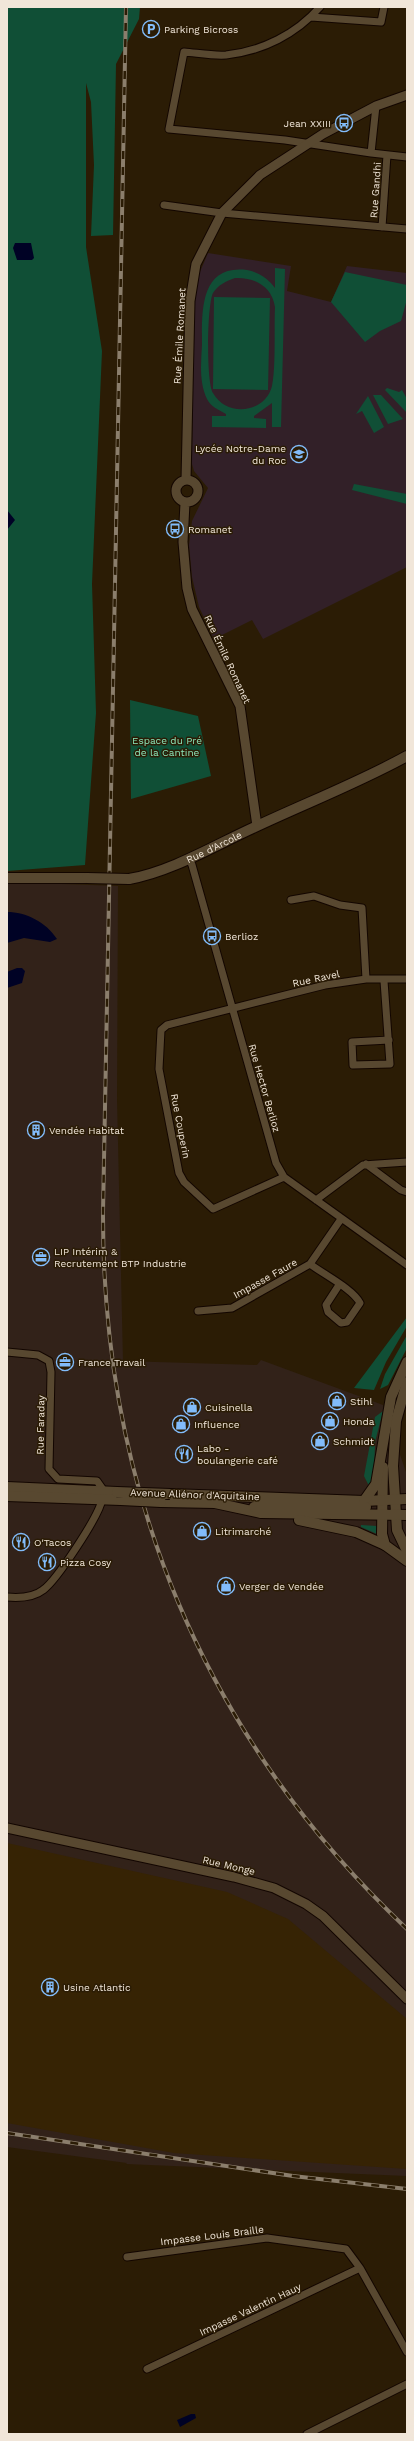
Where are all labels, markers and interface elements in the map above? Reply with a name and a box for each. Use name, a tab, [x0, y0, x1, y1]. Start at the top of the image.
parking icon: Parking Bicross	[141, 19, 161, 39]
place label: Parking Bicross	[164, 24, 238, 35]
bus stop icon: Jean XXIII	[334, 113, 354, 133]
place label: Jean XXIII	[284, 118, 331, 129]
street label: Rue Gandhi	[368, 162, 383, 218]
street label: Rue Émile Romanet	[171, 287, 188, 384]
place label: Lycée Notre-Dame du Roc	[195, 443, 286, 466]
school or university icon: Lycée Notre-Dame du Roc	[289, 444, 309, 464]
bus stop icon: Romanet	[165, 519, 185, 539]
place label: Romanet	[188, 524, 232, 535]
street label: Rue Émile Romanet	[202, 613, 253, 706]
park label: Espace du Pré de la Cantine	[132, 735, 202, 758]
street label: Rue d'Arcole	[184, 829, 244, 865]
bus stop icon: Berlioz	[202, 926, 222, 946]
place label: Berlioz	[225, 931, 258, 942]
street label: Rue Ravel	[291, 968, 341, 989]
street label: Rue Hector Berlioz	[247, 1043, 282, 1134]
street label: Rue Couperin	[169, 1093, 192, 1159]
building icon: Vendée Habitat	[26, 1120, 46, 1140]
place label: Vendée Habitat	[49, 1125, 125, 1136]
place label: LIP Intérim & Recrutement BTP Industrie	[54, 1246, 187, 1269]
office icon: LIP Intérim & Recrutement BTP Industrie	[31, 1247, 51, 1267]
street label: Impasse Faure	[231, 1256, 299, 1301]
office icon: France Travail	[55, 1352, 75, 1372]
place label: France Travail	[78, 1357, 145, 1368]
shop icon: Stihl	[327, 1391, 347, 1411]
street label: Rue Faraday	[34, 1394, 47, 1455]
place label: Stihl	[350, 1396, 373, 1407]
shop icon: Cuisinella	[182, 1397, 202, 1417]
place label: Cuisinella	[205, 1402, 253, 1413]
shop icon: Honda	[320, 1411, 340, 1431]
shop icon: Influence	[171, 1414, 191, 1434]
place label: Honda	[343, 1416, 375, 1427]
place label: Influence	[194, 1419, 240, 1430]
shop icon: Schmidt	[310, 1431, 330, 1451]
place label: Schmidt	[333, 1436, 375, 1447]
place label: Labo - boulangerie café	[197, 1443, 278, 1466]
restaurant icon: Labo - boulangerie café	[174, 1444, 194, 1464]
street label: Avenue Aliénor d'Aquitaine	[130, 1487, 260, 1502]
shop icon: Litrimarché	[192, 1521, 212, 1541]
place label: Litrimarché	[215, 1526, 271, 1537]
restaurant icon: O'Tacos	[11, 1532, 31, 1552]
place label: O'Tacos	[34, 1537, 71, 1548]
restaurant icon: Pizza Cosy	[37, 1552, 57, 1572]
place label: Pizza Cosy	[60, 1557, 112, 1568]
shop icon: Verger de Vendée	[216, 1576, 236, 1596]
place label: Verger de Vendée	[239, 1581, 324, 1592]
street label: Rue Monge	[202, 1854, 256, 1877]
building icon: Usine Atlantic	[40, 1977, 60, 1997]
place label: Usine Atlantic	[63, 1982, 131, 1993]
street label: Impasse Louis Braille	[160, 2224, 265, 2247]
street label: Impasse Valentin Hauy	[198, 2281, 304, 2338]

